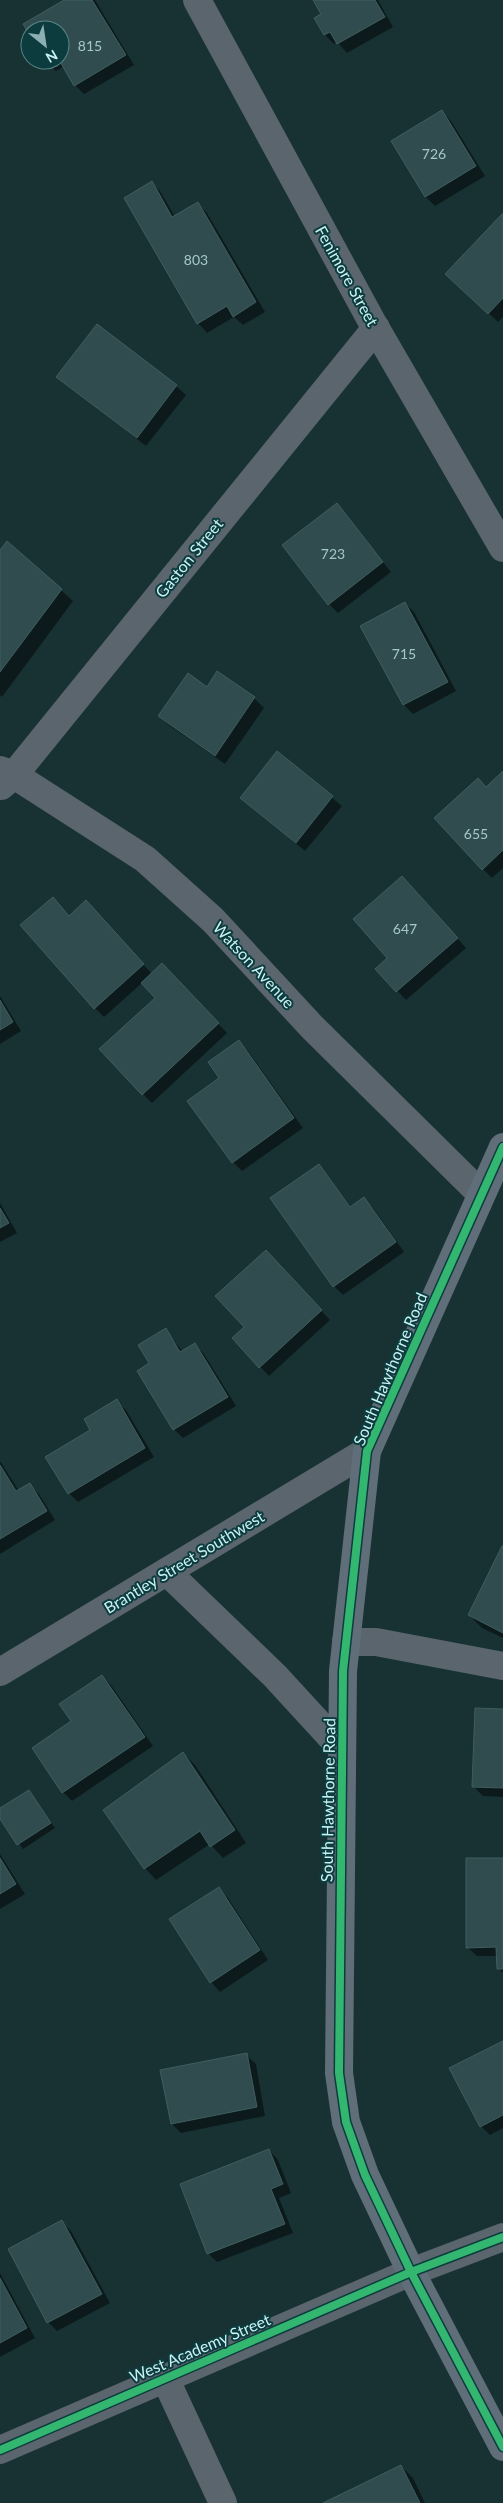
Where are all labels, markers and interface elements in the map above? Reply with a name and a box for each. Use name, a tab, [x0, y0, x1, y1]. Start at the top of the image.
north arrow	[20, 20, 70, 70]
house number: 815	[78, 37, 102, 54]
text: N	[43, 47, 61, 67]
house number: 726	[422, 145, 446, 162]
street label: Fenimore Street	[312, 222, 383, 330]
house number: 803	[184, 251, 208, 268]
street label: Gaston Street	[151, 514, 227, 601]
house number: 723	[321, 545, 345, 562]
house number: 715	[392, 645, 416, 662]
house number: 655	[464, 825, 488, 842]
street label: Watson Avenue	[210, 918, 299, 1012]
house number: 647	[393, 920, 417, 937]
street label: South Hawthorne Road	[349, 1289, 430, 1448]
street label: Brantley Street Southwest	[100, 1506, 267, 1617]
street label: South Hawthorne Road	[317, 1718, 338, 1882]
street label: West Academy Street	[127, 2309, 273, 2386]

